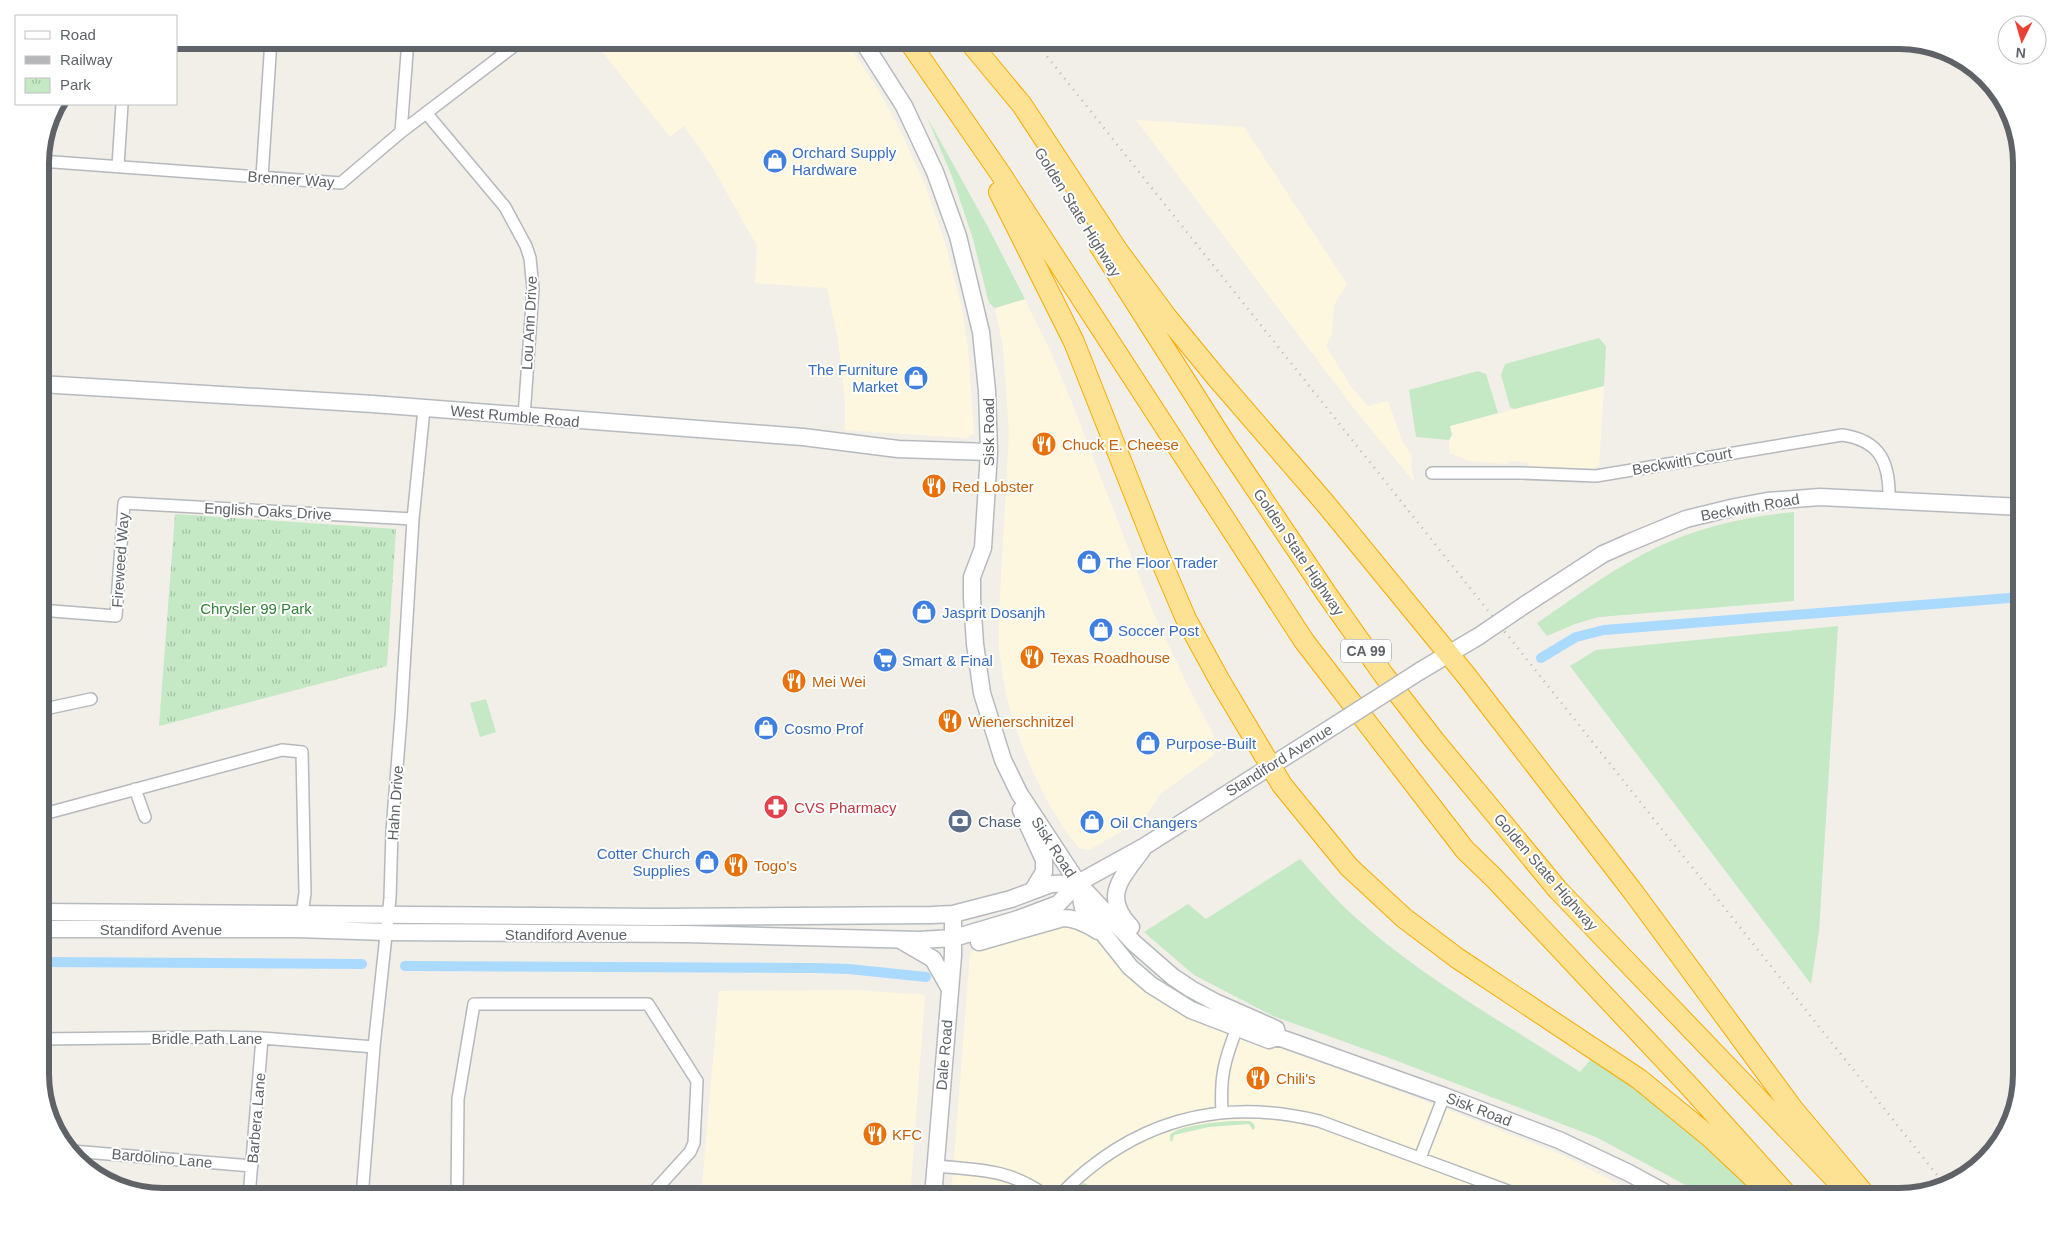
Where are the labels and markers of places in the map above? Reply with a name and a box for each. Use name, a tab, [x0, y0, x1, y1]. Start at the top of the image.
place label: Orchard Supply Hardware	[792, 144, 897, 178]
shop icon: Orchard Supply Hardware	[762, 148, 788, 174]
place label: The Furniture Market	[808, 361, 899, 395]
shop icon: The Furniture Market	[903, 365, 929, 391]
restaurant icon: Chuck E. Cheese	[1031, 431, 1057, 457]
place label: Chuck E. Cheese	[1062, 436, 1179, 453]
restaurant icon: Red Lobster	[921, 473, 947, 499]
place label: Red Lobster	[952, 478, 1034, 495]
shop icon: The Floor Trader	[1076, 549, 1102, 575]
place label: The Floor Trader	[1106, 554, 1218, 571]
shop icon: Jasprit Dosanjh	[911, 599, 937, 625]
place label: Jasprit Dosanjh	[942, 604, 1045, 621]
shop icon: Soccer Post	[1088, 617, 1114, 643]
place label: Soccer Post	[1118, 622, 1200, 639]
restaurant icon: Texas Roadhouse	[1019, 644, 1045, 670]
supermarket icon: Smart & Final	[872, 647, 898, 673]
place label: Texas Roadhouse	[1050, 649, 1170, 666]
place label: Smart & Final	[902, 652, 993, 669]
restaurant icon: Mei Wei	[781, 668, 807, 694]
place label: Mei Wei	[812, 673, 866, 690]
restaurant icon: Wienerschnitzel	[937, 708, 963, 734]
place label: Wienerschnitzel	[968, 713, 1074, 730]
shop icon: Cosmo Prof	[753, 715, 779, 741]
place label: Cosmo Prof	[784, 720, 864, 737]
shop icon: Purpose-Built	[1135, 730, 1161, 756]
place label: Purpose-Built	[1166, 735, 1257, 752]
pharmacy icon: CVS Pharmacy	[763, 794, 789, 820]
place label: CVS Pharmacy	[794, 799, 897, 816]
bank icon: Chase	[947, 808, 973, 834]
shop icon: Oil Changers	[1079, 809, 1105, 835]
place label: Chase	[978, 813, 1021, 830]
place label: Oil Changers	[1110, 814, 1198, 831]
place label: Cotter Church Supplies	[597, 845, 690, 879]
shop icon: Cotter Church Supplies	[694, 849, 720, 875]
restaurant icon: Togo's	[723, 852, 749, 878]
place label: Togo's	[754, 857, 797, 874]
restaurant icon: Chili's	[1245, 1065, 1271, 1091]
place label: Chili's	[1276, 1070, 1316, 1087]
restaurant icon: KFC	[862, 1121, 888, 1147]
place label: KFC	[892, 1126, 922, 1143]

